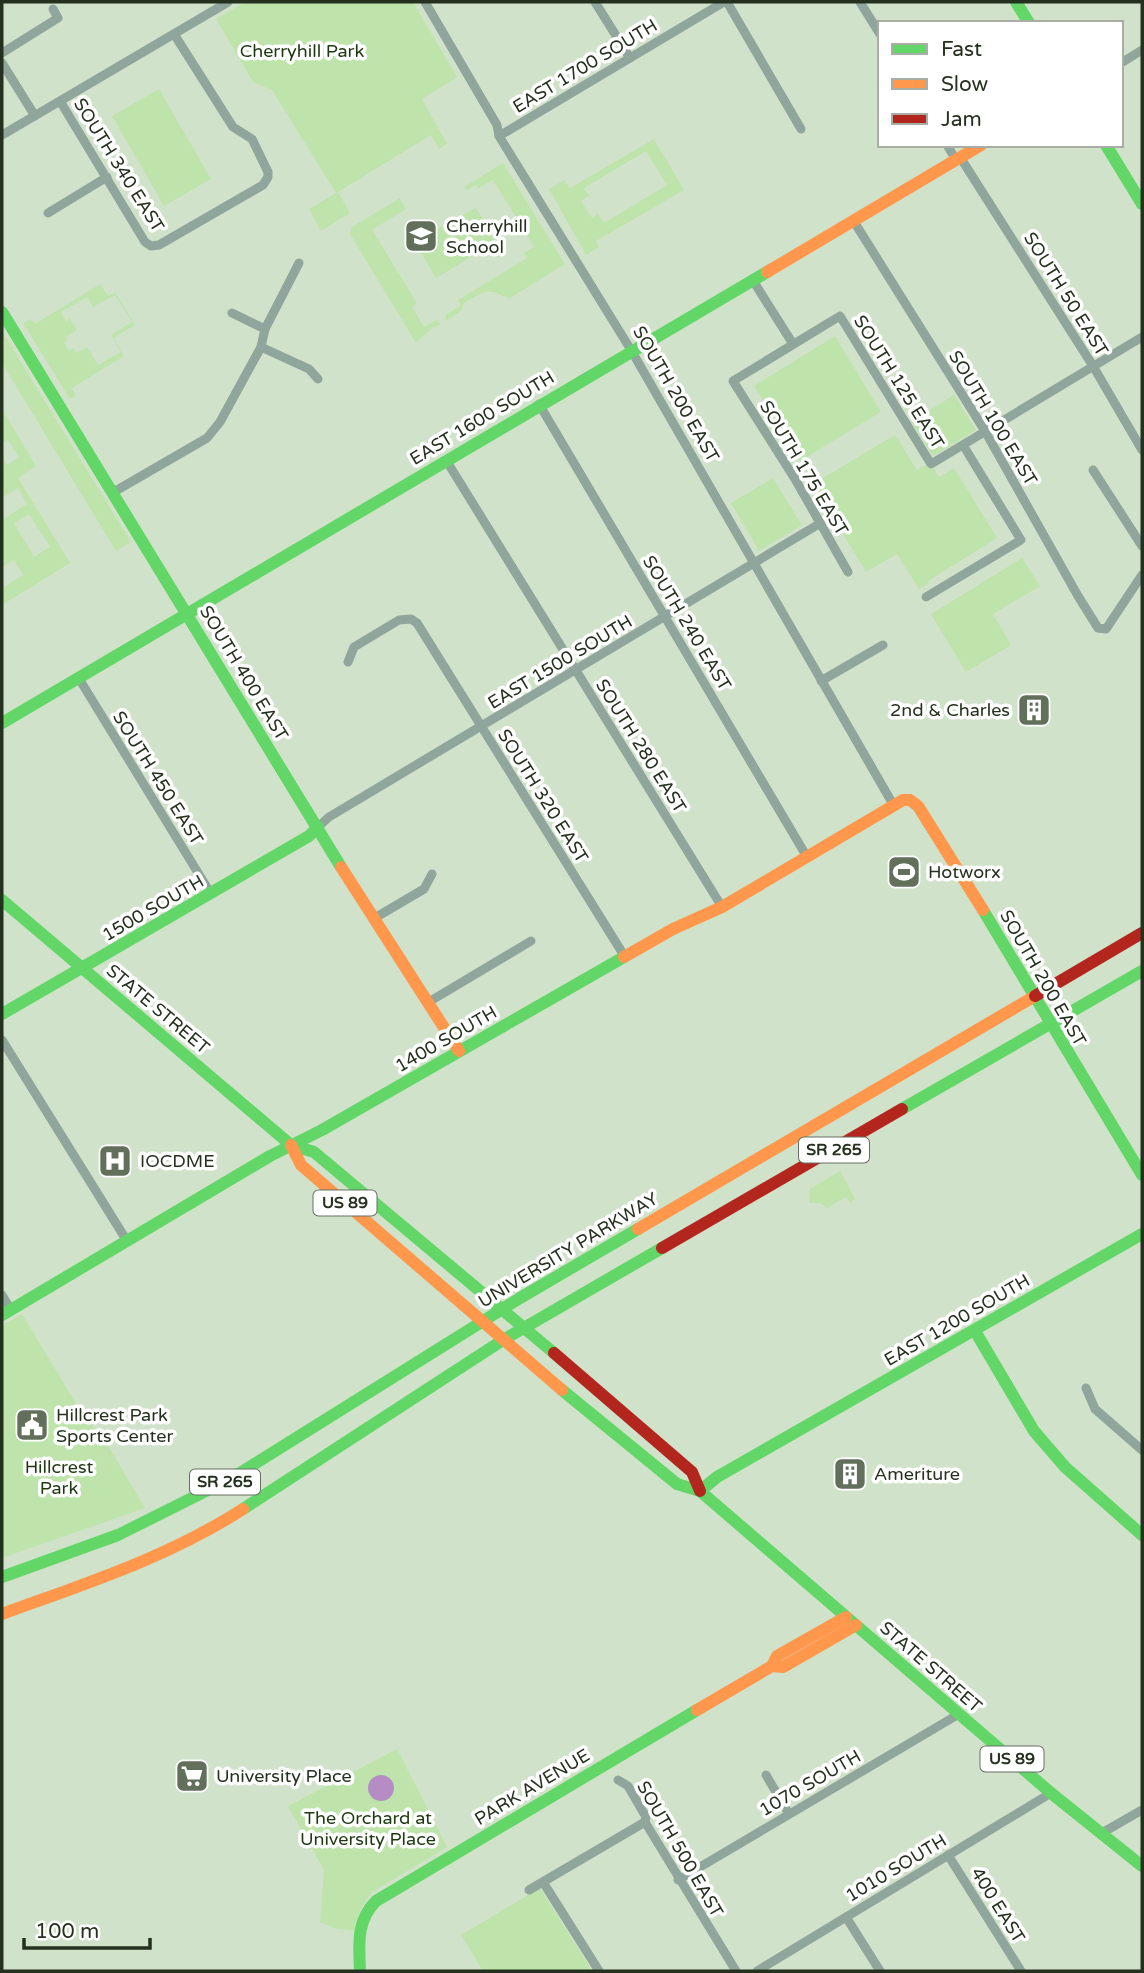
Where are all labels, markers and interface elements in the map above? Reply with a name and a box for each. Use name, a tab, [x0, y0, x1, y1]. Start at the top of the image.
street label: EAST 1700 SOUTH	[509, 14, 661, 118]
legend	[878, 21, 1123, 147]
text: Fast	[941, 37, 982, 62]
park label: Cherryhill Park	[240, 40, 365, 62]
text: Slow	[941, 72, 989, 97]
street label: SOUTH 340 EAST	[69, 94, 169, 236]
text: Jam	[941, 107, 982, 132]
place label: Cherryhill School	[446, 215, 528, 258]
school or university icon: Cherryhill School	[402, 217, 440, 255]
street label: SOUTH 50 EAST	[1019, 228, 1113, 360]
street label: SOUTH 125 EAST	[849, 311, 949, 453]
street label: SOUTH 200 EAST	[628, 322, 724, 466]
street label: SOUTH 100 EAST	[944, 347, 1042, 489]
street label: EAST 1600 SOUTH	[406, 366, 558, 470]
street label: SOUTH 175 EAST	[755, 397, 853, 539]
street label: SOUTH 240 EAST	[638, 552, 736, 694]
street label: SOUTH 400 EAST	[195, 602, 293, 744]
street label: EAST 1500 SOUTH	[484, 610, 636, 714]
street label: SOUTH 280 EAST	[591, 675, 691, 817]
building icon: 2nd & Charles	[1015, 691, 1053, 729]
place label: 2nd & Charles	[890, 699, 1010, 721]
street label: SOUTH 450 EAST	[108, 707, 208, 849]
street label: SOUTH 320 EAST	[493, 725, 593, 867]
sports icon: Hotworx	[885, 853, 923, 891]
place label: Hotworx	[928, 861, 1001, 883]
street label: 1500 SOUTH	[98, 870, 208, 946]
street label: SOUTH 200 EAST	[995, 906, 1091, 1050]
street label: STATE STREET	[102, 959, 214, 1059]
street label: 1400 SOUTH	[391, 1001, 501, 1077]
road number: SR 265	[799, 1138, 869, 1162]
hospital icon: IOCDME	[96, 1142, 134, 1180]
place label: IOCDME	[140, 1150, 215, 1172]
street label: UNIVERSITY PARKWAY	[474, 1187, 662, 1312]
road number: US 89	[314, 1190, 376, 1216]
street label: EAST 1200 SOUTH	[880, 1269, 1034, 1371]
place label: Hillcrest Park Sports Center	[56, 1404, 173, 1447]
public building icon: Hillcrest Park Sports Center	[13, 1406, 51, 1444]
building icon: Ameriture	[831, 1455, 869, 1493]
park label: Hillcrest Park	[25, 1456, 93, 1499]
place label: Ameriture	[874, 1463, 960, 1485]
road number: SR 265	[190, 1470, 260, 1494]
street label: STATE STREET	[876, 1617, 986, 1717]
street label: PARK AVENUE	[470, 1744, 594, 1830]
street label: 1070 SOUTH	[755, 1745, 865, 1821]
road number: US 89	[981, 1746, 1044, 1772]
supermarket icon: University Place	[173, 1757, 211, 1795]
place label: University Place	[216, 1765, 352, 1787]
street label: SOUTH 500 EAST	[632, 1777, 728, 1921]
park label: The Orchard at University Place	[300, 1807, 436, 1850]
street label: 1010 SOUTH	[842, 1829, 950, 1907]
street label: 400 EAST	[966, 1863, 1030, 1947]
scale bar	[24, 1906, 150, 1950]
text: 100 m	[35, 1919, 99, 1944]

